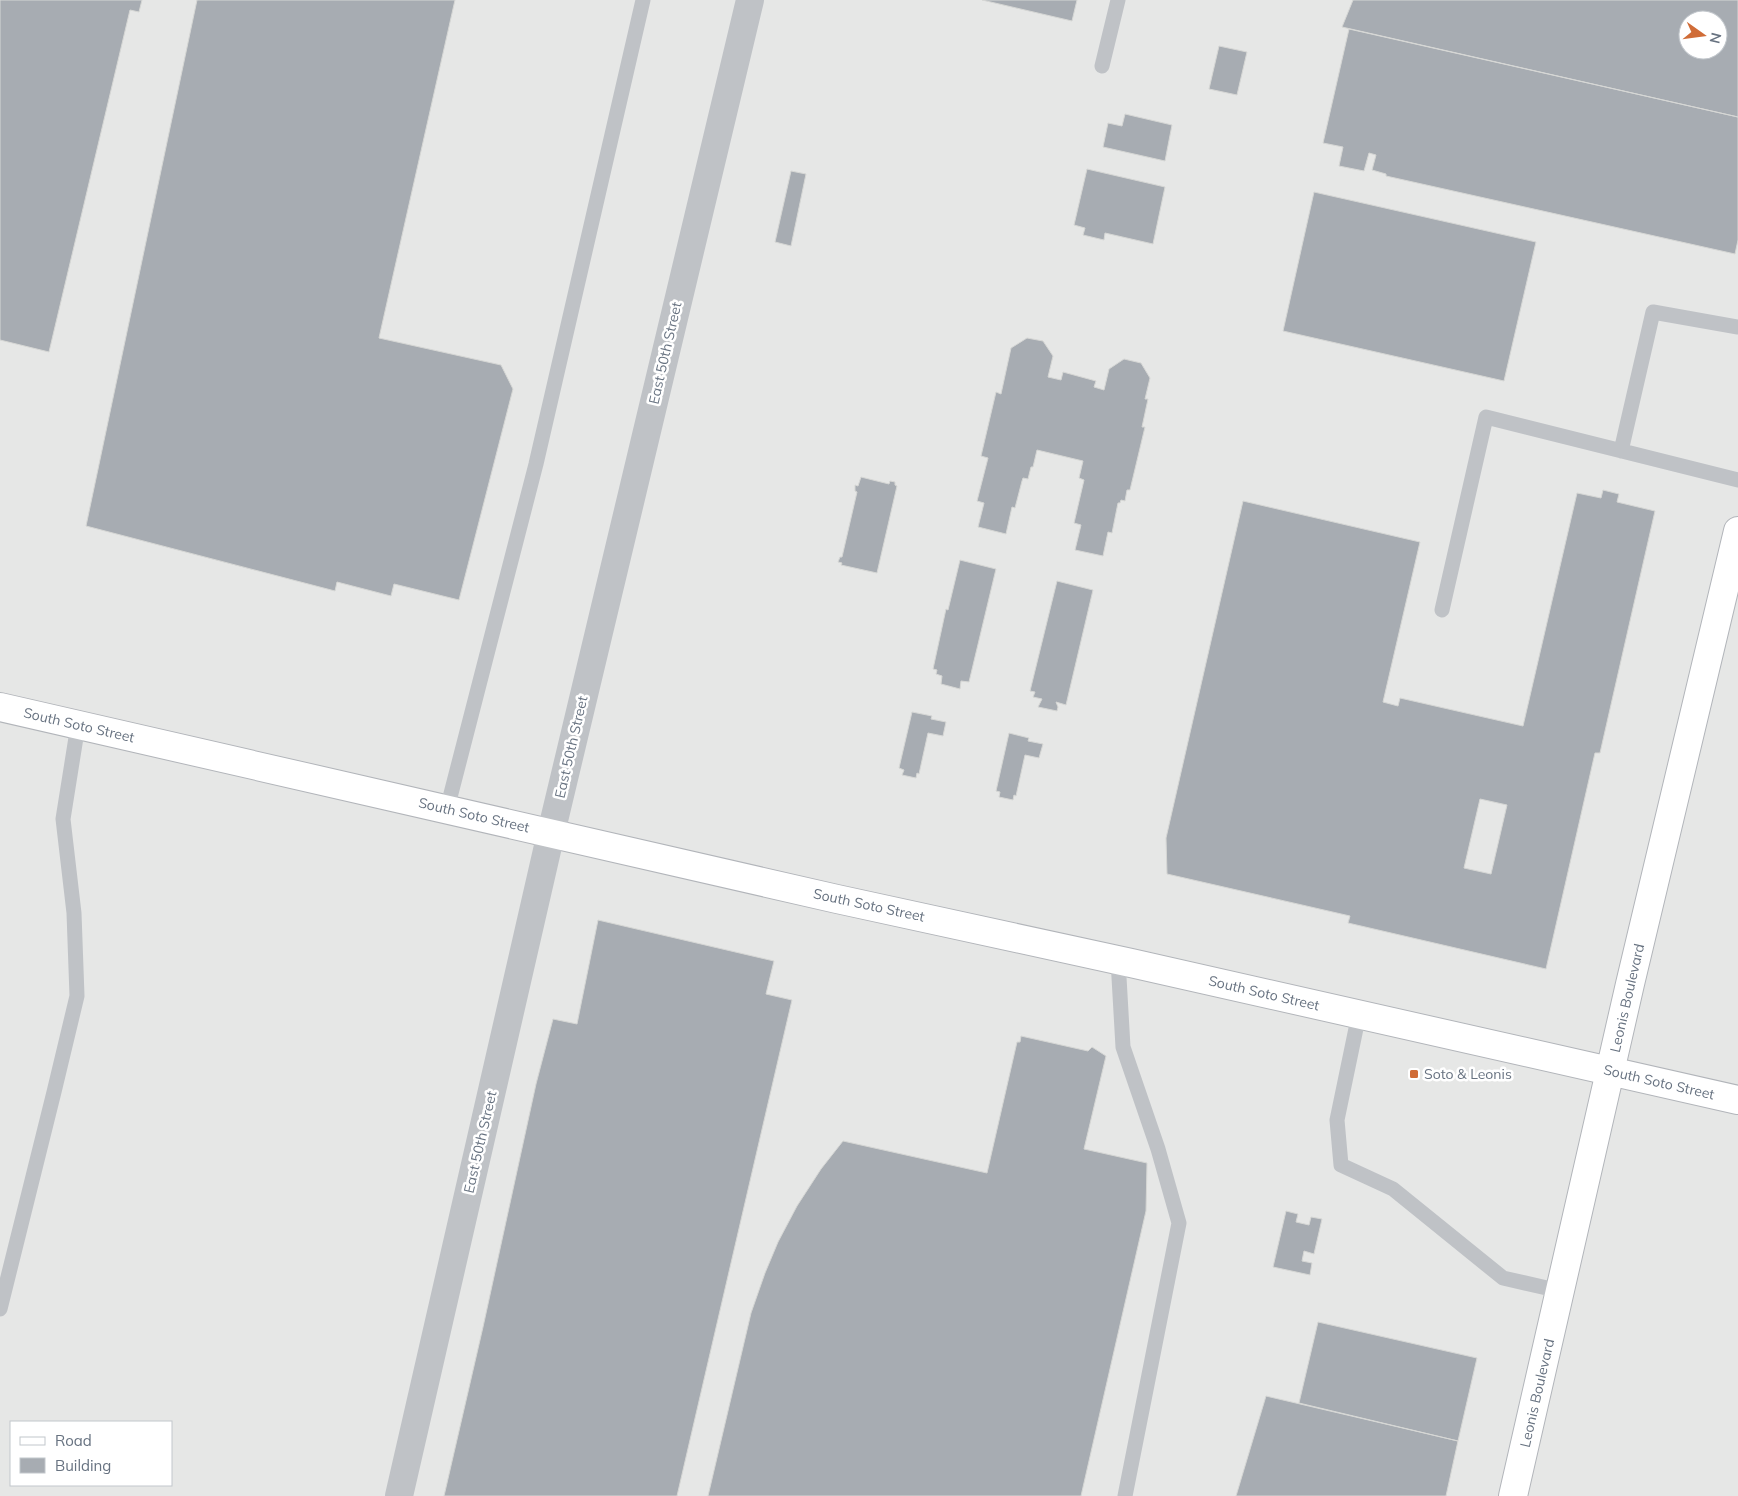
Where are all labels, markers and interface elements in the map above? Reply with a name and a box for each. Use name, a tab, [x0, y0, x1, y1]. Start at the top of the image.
north arrow	[1678, 10, 1728, 60]
text: N	[1706, 31, 1726, 45]
street label: East 50th Street	[645, 300, 686, 406]
street label: East 50th Street	[551, 694, 592, 800]
street label: South Soto Street	[22, 703, 136, 747]
street label: South Soto Street	[417, 793, 531, 837]
street label: South Soto Street	[812, 884, 926, 926]
street label: Leonis Boulevard	[1606, 942, 1648, 1054]
street label: South Soto Street	[1207, 971, 1321, 1015]
street label: South Soto Street	[1602, 1060, 1716, 1104]
place label: Soto & Leonis	[1424, 1065, 1512, 1083]
marker: Soto & Leonis	[1408, 1068, 1420, 1080]
street label: East 50th Street	[460, 1089, 501, 1195]
street label: Leonis Boulevard	[1516, 1337, 1558, 1449]
legend	[10, 1421, 172, 1486]
text: Road	[55, 1431, 92, 1450]
text: Building	[55, 1456, 111, 1475]

